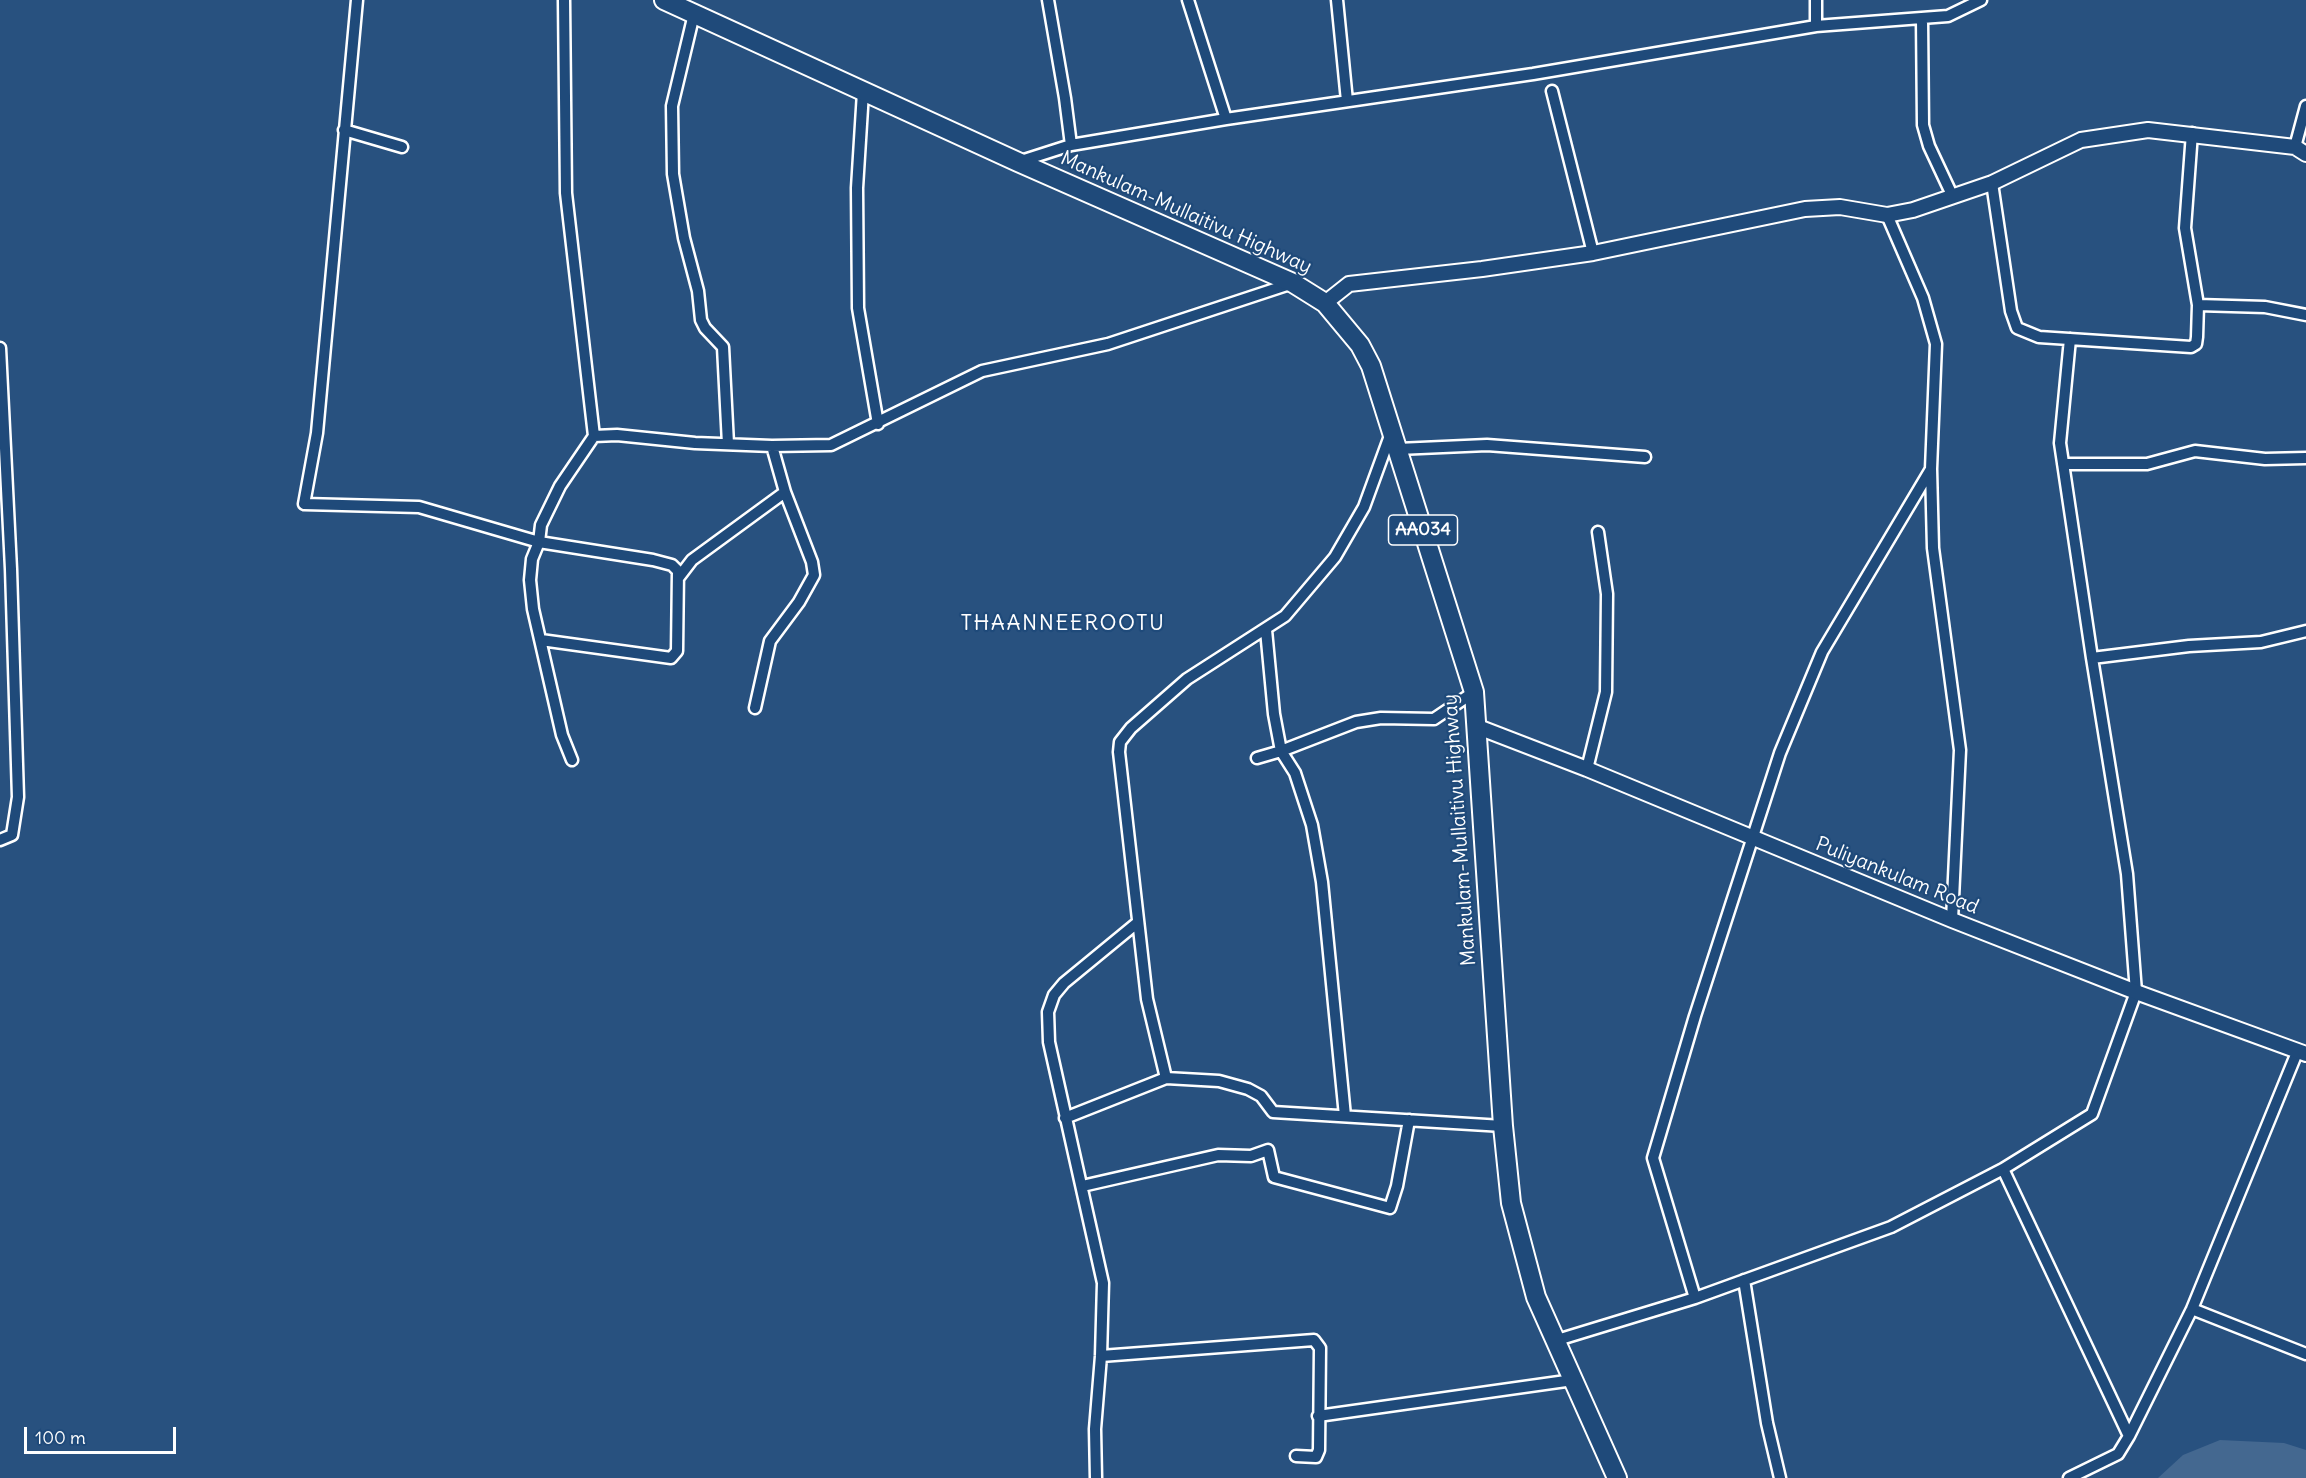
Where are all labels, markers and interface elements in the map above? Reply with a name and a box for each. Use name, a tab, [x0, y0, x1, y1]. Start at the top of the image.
street label: Mankulam-Mullaitivu Highway	[1057, 147, 1315, 279]
road number: AA034	[1388, 515, 1458, 545]
district label: THAANNEEROOTU	[960, 611, 1166, 637]
street label: Mankulam-Mullaitivu Highway	[1439, 693, 1481, 967]
street label: Puliyankulam Road	[1812, 832, 1982, 920]
scale bar	[27, 1415, 178, 1453]
text: 100 m	[35, 1426, 86, 1449]

